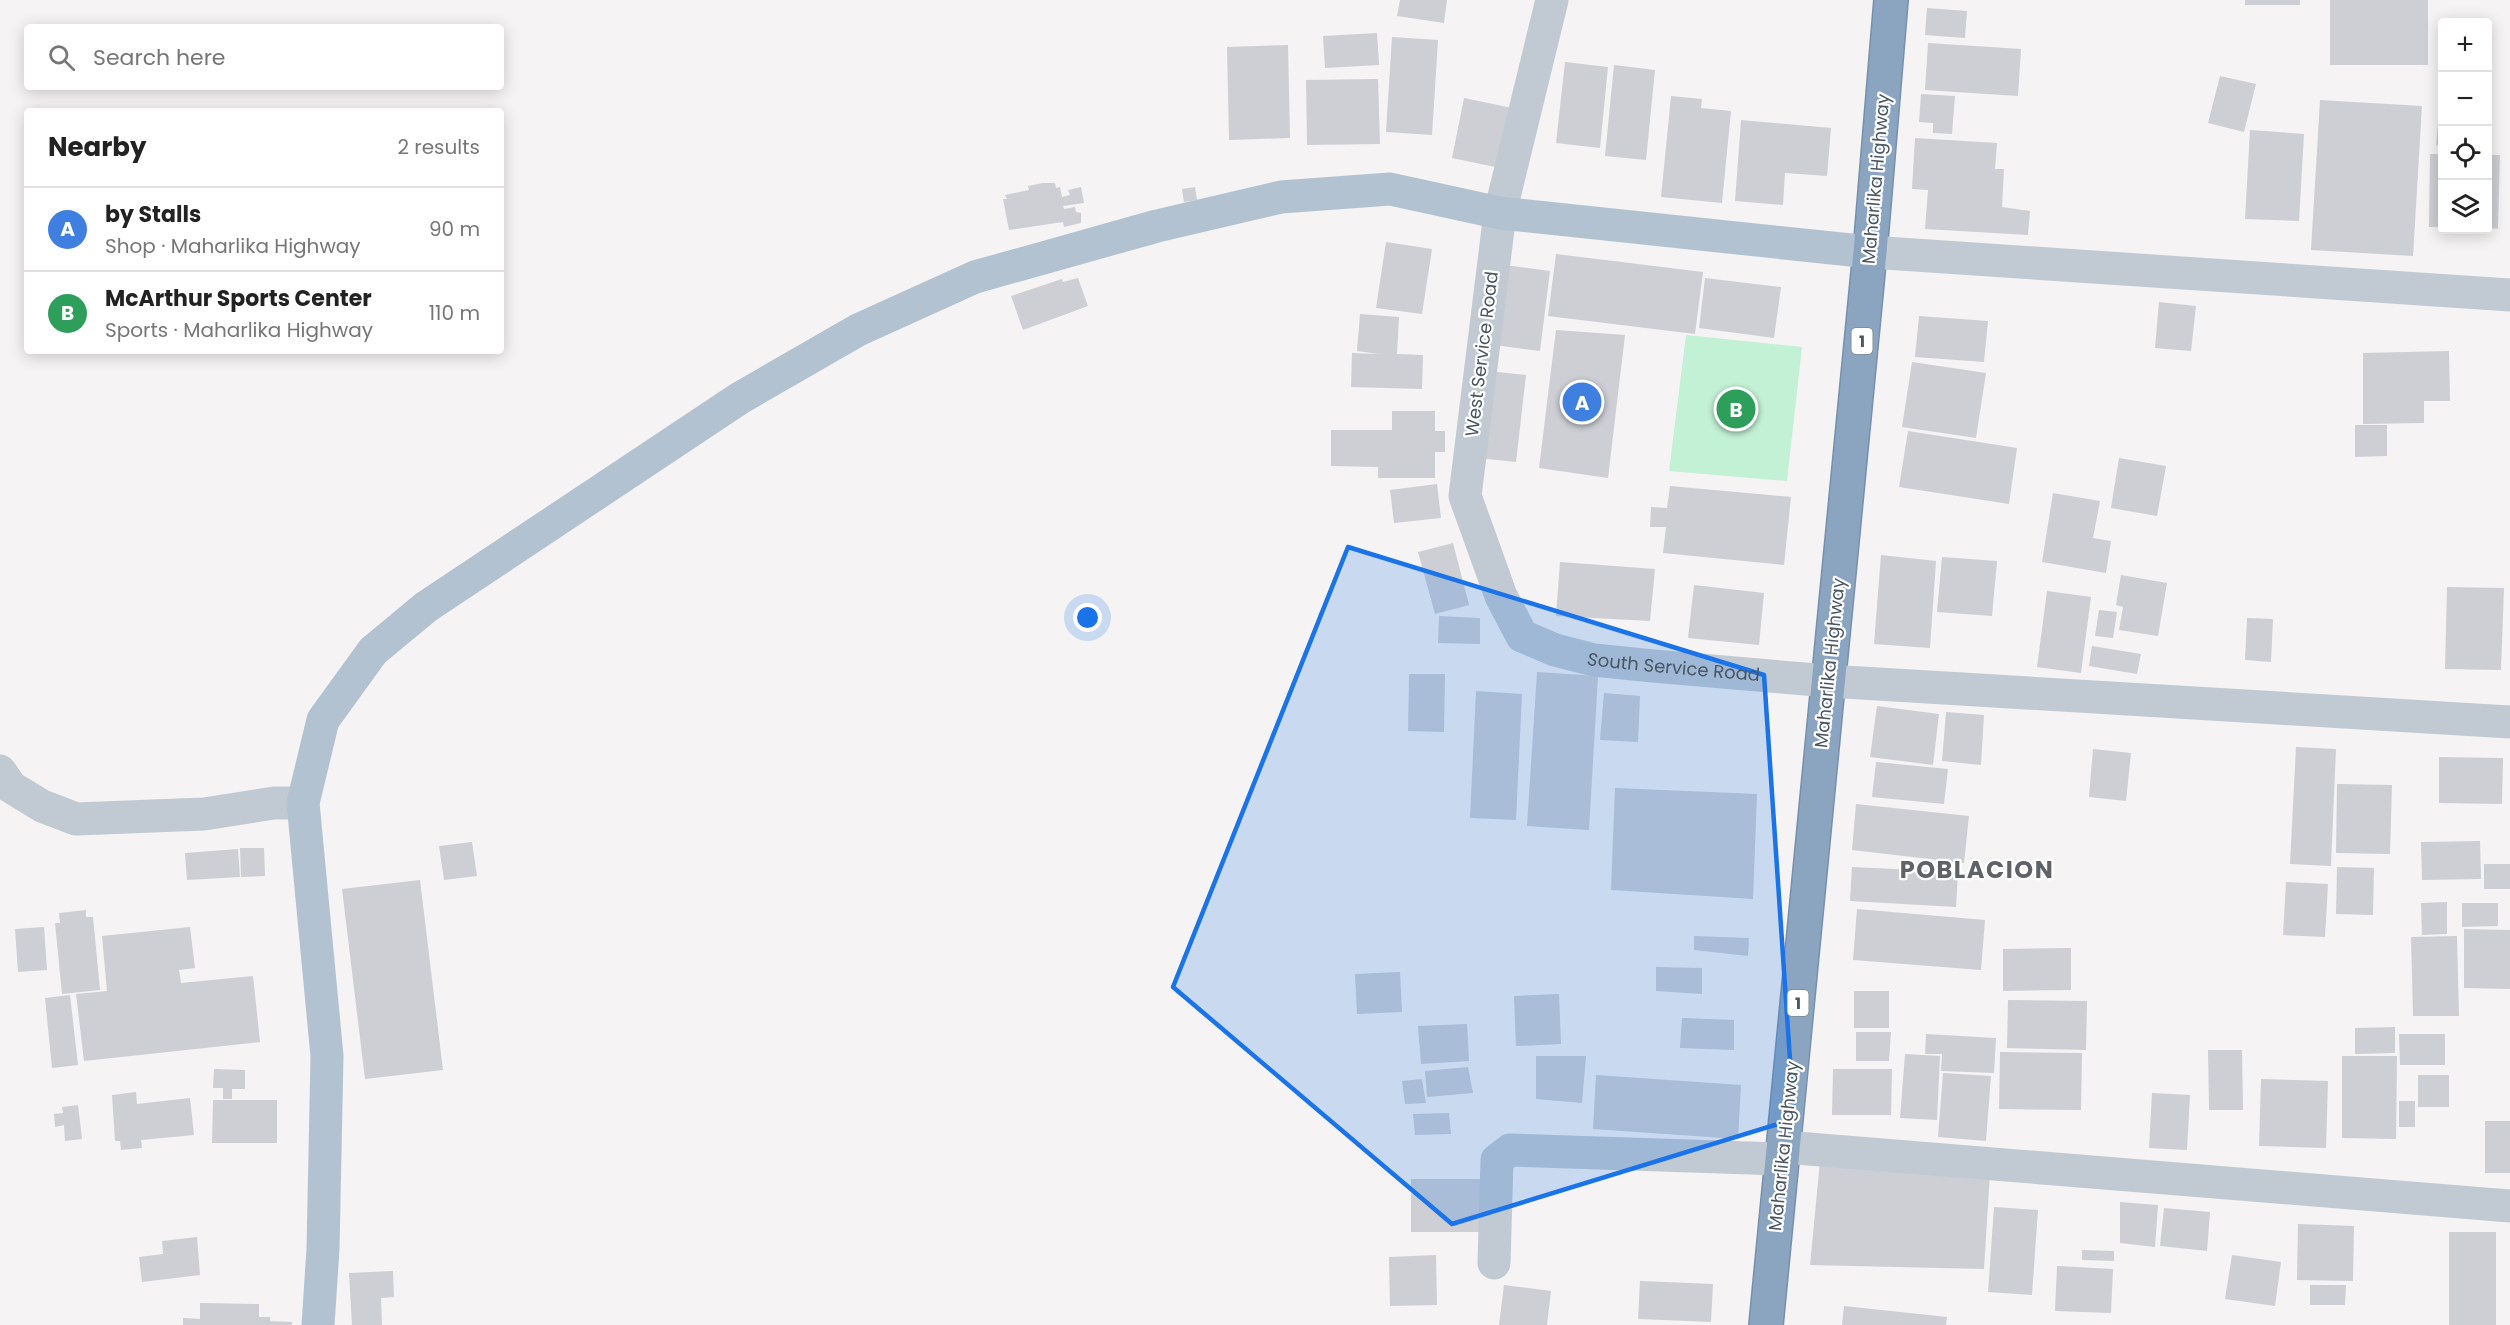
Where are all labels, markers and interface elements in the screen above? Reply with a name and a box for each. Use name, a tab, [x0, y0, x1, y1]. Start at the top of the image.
map controls	[2438, 18, 2492, 234]
button: +	[2438, 18, 2492, 72]
search box	[24, 24, 504, 90]
icon: search	[45, 41, 78, 74]
text: Search here	[93, 42, 226, 73]
button: −	[2438, 72, 2492, 126]
street label: Maharlika Highway	[1856, 93, 1895, 265]
button: locate	[2438, 126, 2492, 180]
text: Nearby	[48, 129, 146, 165]
text: 2 results	[397, 133, 480, 161]
button: layers	[2438, 180, 2492, 234]
text: by Stalls	[105, 199, 201, 230]
text: A	[60, 215, 75, 243]
text: 90 m	[429, 215, 480, 243]
text: Shop · Maharlika Highway	[105, 232, 361, 260]
street label: West Service Road	[1459, 270, 1504, 438]
text: McArthur Sports Center	[105, 283, 372, 314]
text: B	[61, 299, 74, 327]
text: 110 m	[429, 299, 480, 327]
text: Sports · Maharlika Highway	[105, 316, 373, 344]
road number: 1	[1852, 328, 1872, 354]
pin: A	[1562, 380, 1602, 424]
pin: B	[1716, 386, 1756, 432]
street label: Maharlika Highway	[1808, 577, 1851, 749]
your location	[1073, 603, 1102, 632]
street label: South Service Road	[1585, 646, 1761, 687]
district label: POBLACION	[1900, 853, 2054, 886]
road number: 1	[1788, 990, 1808, 1016]
street label: Maharlika Highway	[1762, 1060, 1805, 1232]

